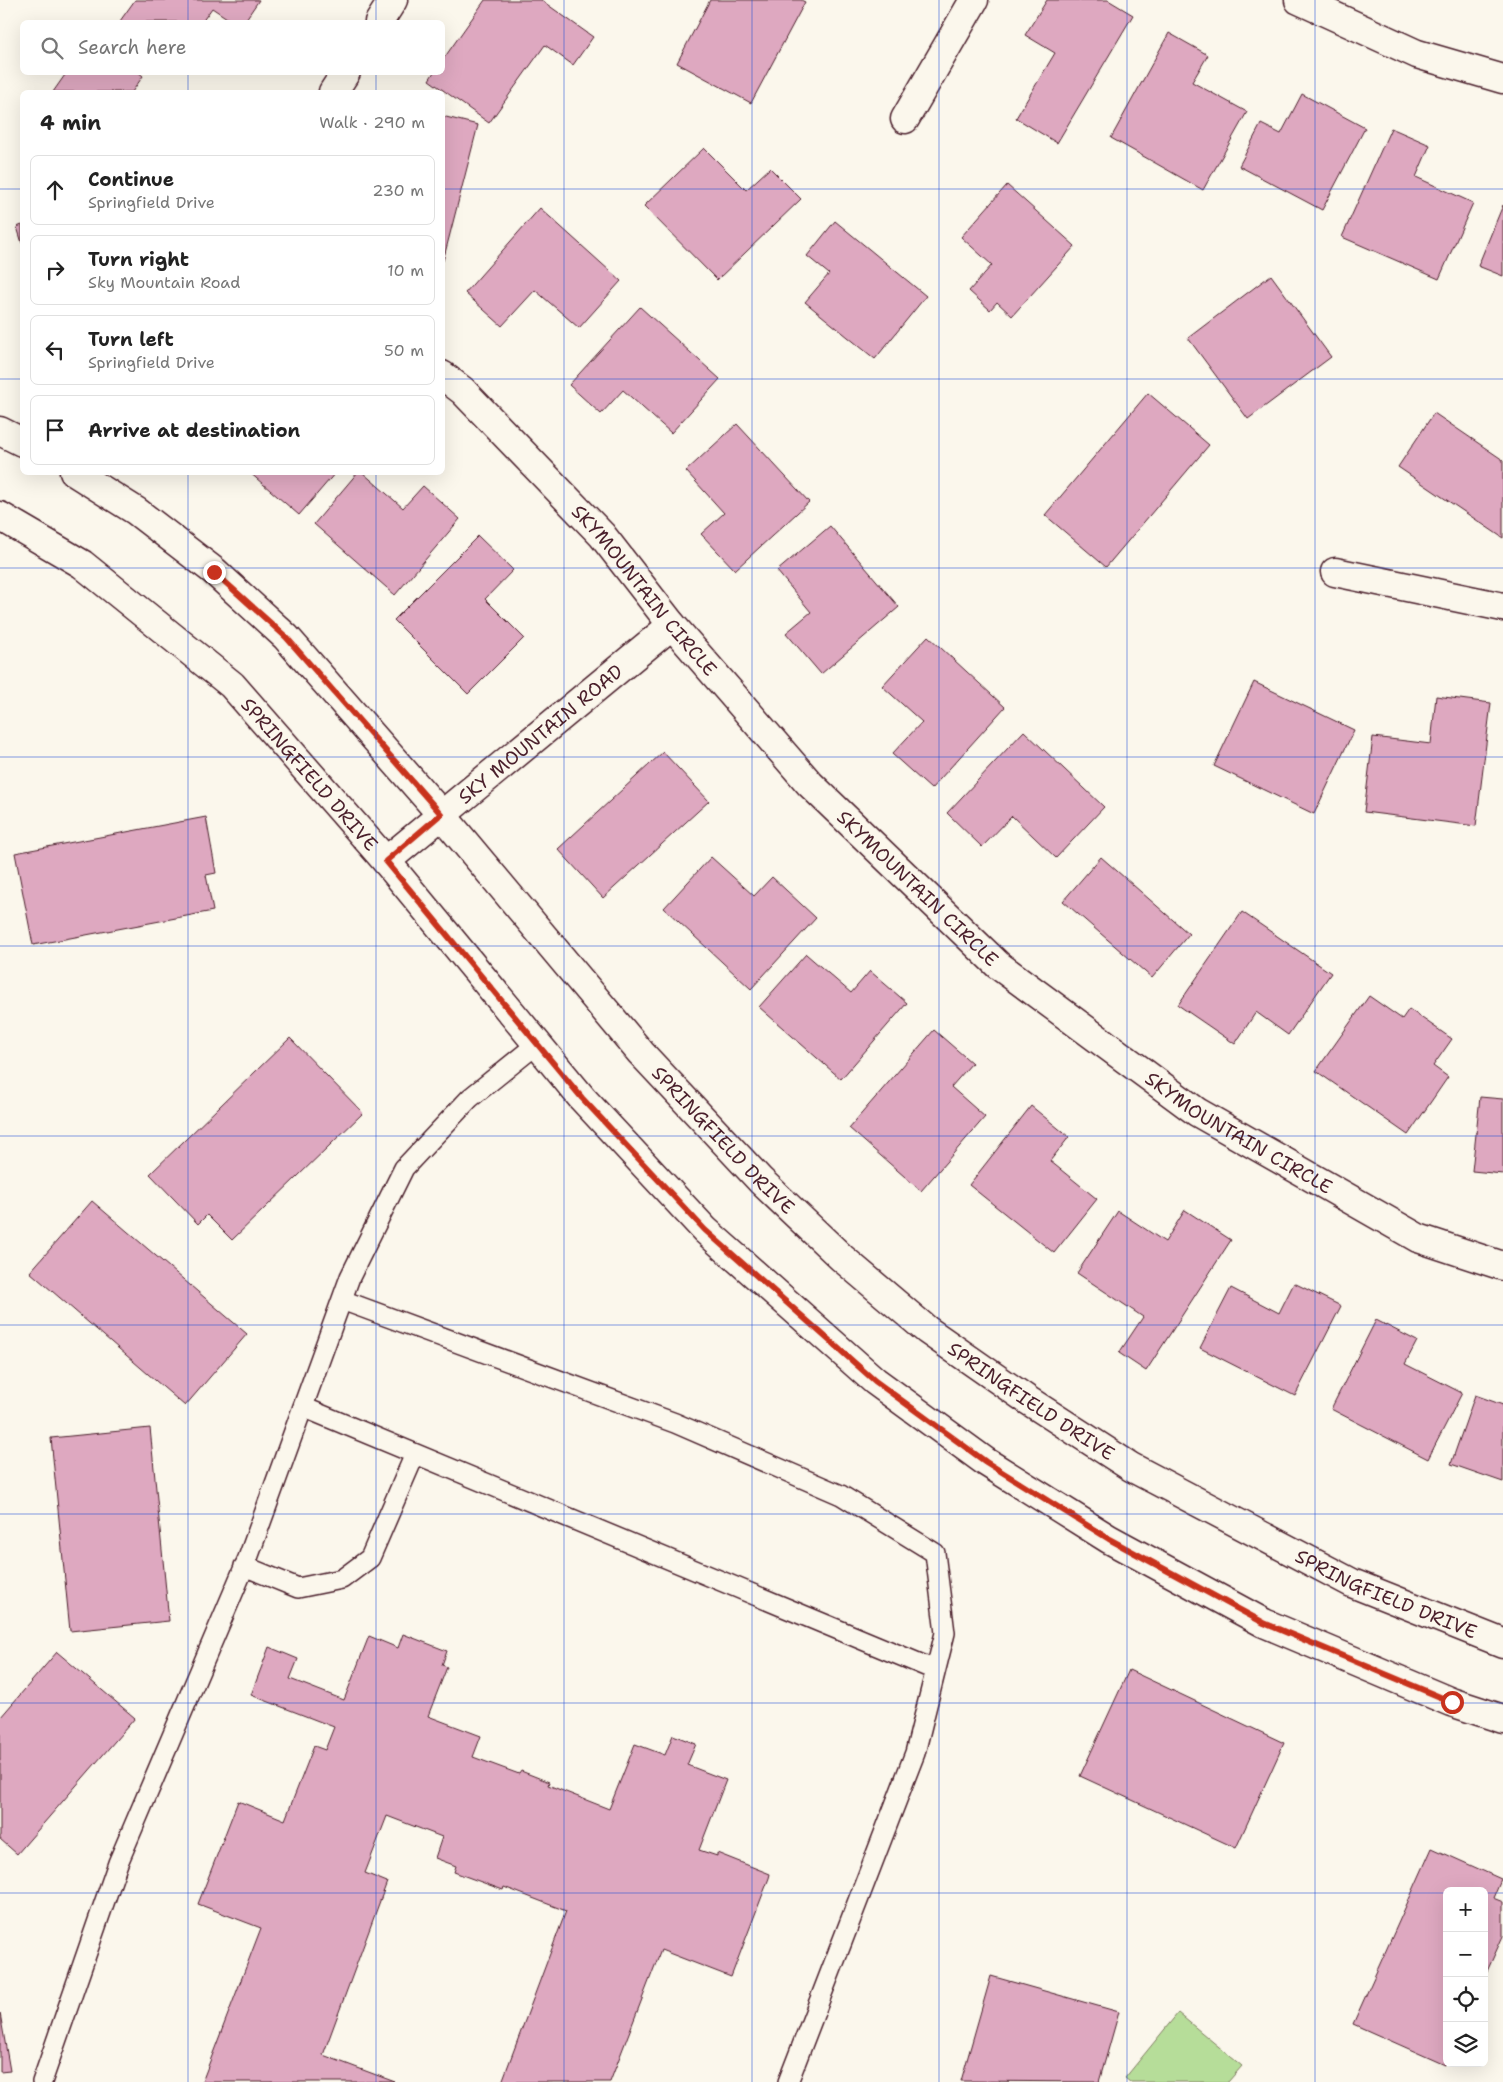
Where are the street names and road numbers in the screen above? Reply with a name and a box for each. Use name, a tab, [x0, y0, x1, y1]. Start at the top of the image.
street label: SKYMOUNTAIN CIRCLE	[566, 499, 722, 681]
street label: SKY MOUNTAIN ROAD	[453, 659, 628, 809]
street label: SPRINGFIELD DRIVE	[236, 692, 383, 856]
street label: SKYMOUNTAIN CIRCLE	[831, 805, 1004, 972]
street label: SPRINGFIELD DRIVE	[646, 1061, 800, 1220]
street label: SKYMOUNTAIN CIRCLE	[1140, 1066, 1337, 1200]
street label: SPRINGFIELD DRIVE	[943, 1336, 1119, 1466]
street label: SPRINGFIELD DRIVE	[1291, 1543, 1481, 1644]

